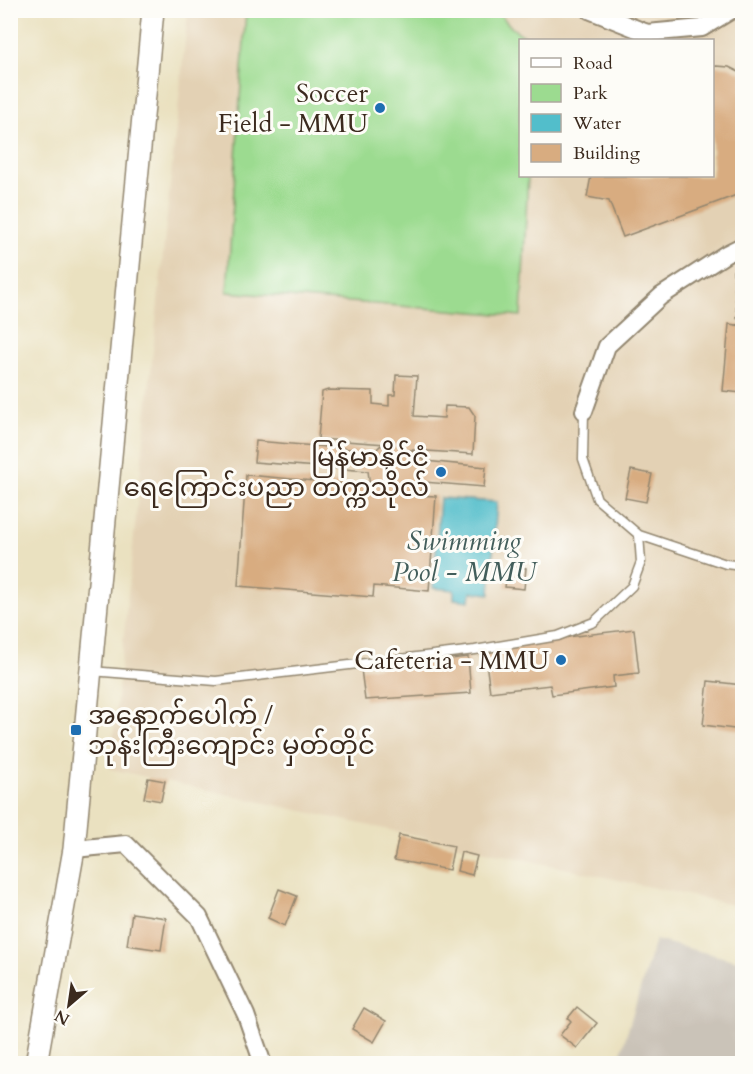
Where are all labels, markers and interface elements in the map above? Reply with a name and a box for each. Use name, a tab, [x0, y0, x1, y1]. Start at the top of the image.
legend	[519, 39, 714, 177]
text: Road	[573, 51, 613, 76]
place label: Soccer Field - MMU	[218, 76, 369, 141]
text: Park	[573, 81, 608, 106]
marker: Soccer Field - MMU	[373, 101, 387, 115]
text: Water	[572, 111, 622, 136]
text: Building	[573, 141, 641, 166]
place label: မြန်မာနိုင်ငံ ရေကြောင်းပညာ တက္ကသိုလ်	[124, 440, 429, 508]
marker: မြန်မာနိုင်ငံ ရေကြောင်းပညာ တက္ကသိုလ်	[434, 465, 448, 479]
water label: Swimming Pool - MMU	[392, 523, 539, 591]
place label: Cafeteria - MMU	[354, 643, 549, 678]
marker: Cafeteria - MMU	[554, 653, 568, 667]
place label: အနောက်ပေါက် / ဘုန်းကြီးကျောင်း မှတ်တိုင်	[88, 698, 375, 766]
marker: အနောက်ပေါက် / ဘုန်းကြီးကျောင်း မှတ်တိုင်	[69, 723, 83, 737]
north arrow	[39, 975, 99, 1035]
text: N	[51, 1004, 74, 1030]

